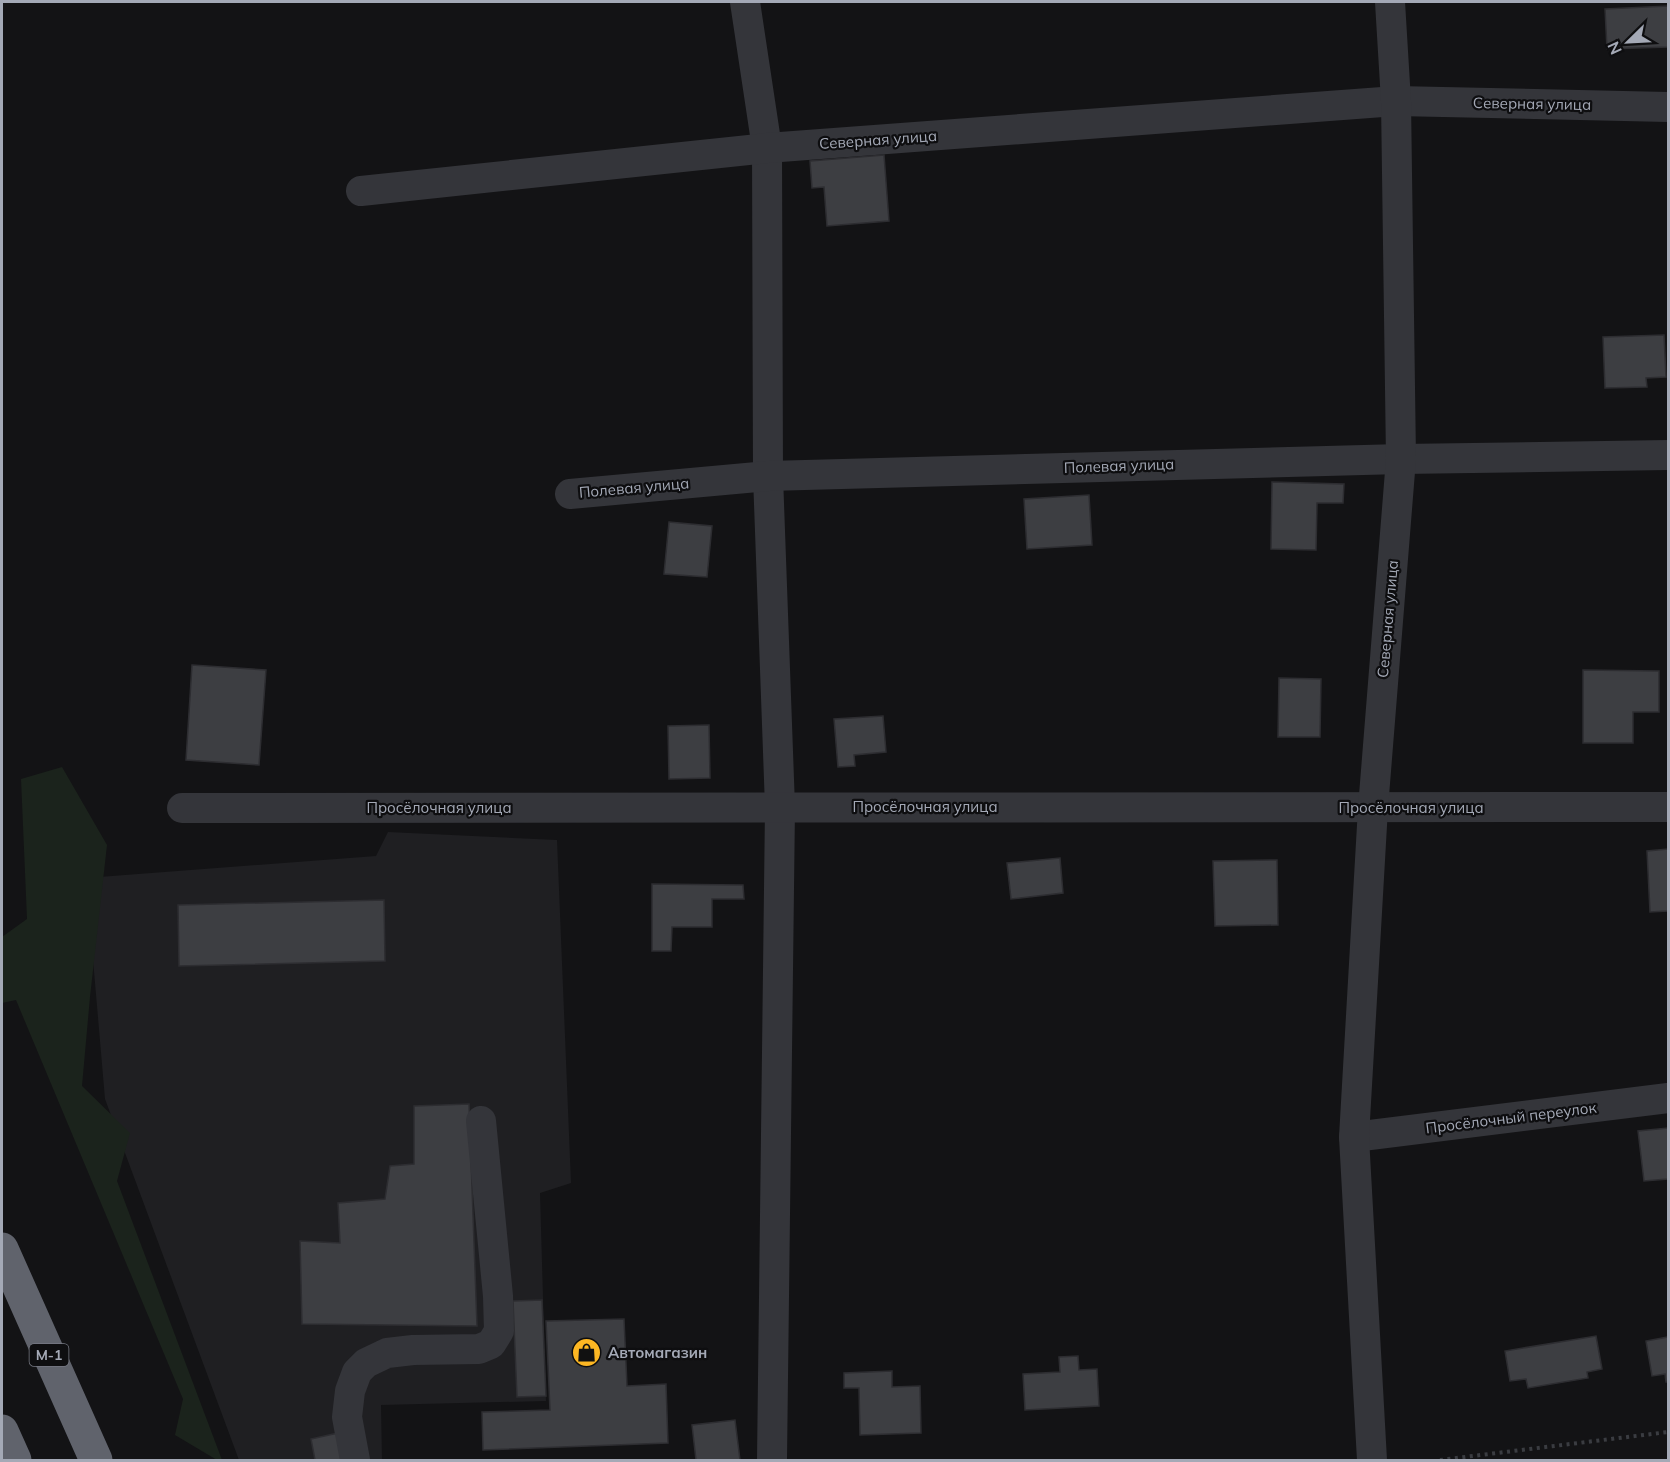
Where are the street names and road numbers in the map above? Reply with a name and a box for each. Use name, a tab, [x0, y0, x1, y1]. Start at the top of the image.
street label: Северная улица	[1473, 93, 1591, 114]
street label: Северная улица	[818, 126, 938, 153]
street label: Полевая улица	[1063, 454, 1175, 477]
street label: Полевая улица	[578, 473, 690, 502]
street label: Северная улица	[1373, 559, 1402, 679]
street label: Просёлочная улица	[852, 797, 998, 816]
street label: Просёлочная улица	[366, 798, 512, 817]
street label: Просёлочная улица	[1338, 798, 1484, 817]
street label: Просёлочный переулок	[1424, 1097, 1598, 1137]
road number: М-1	[29, 1344, 68, 1366]

